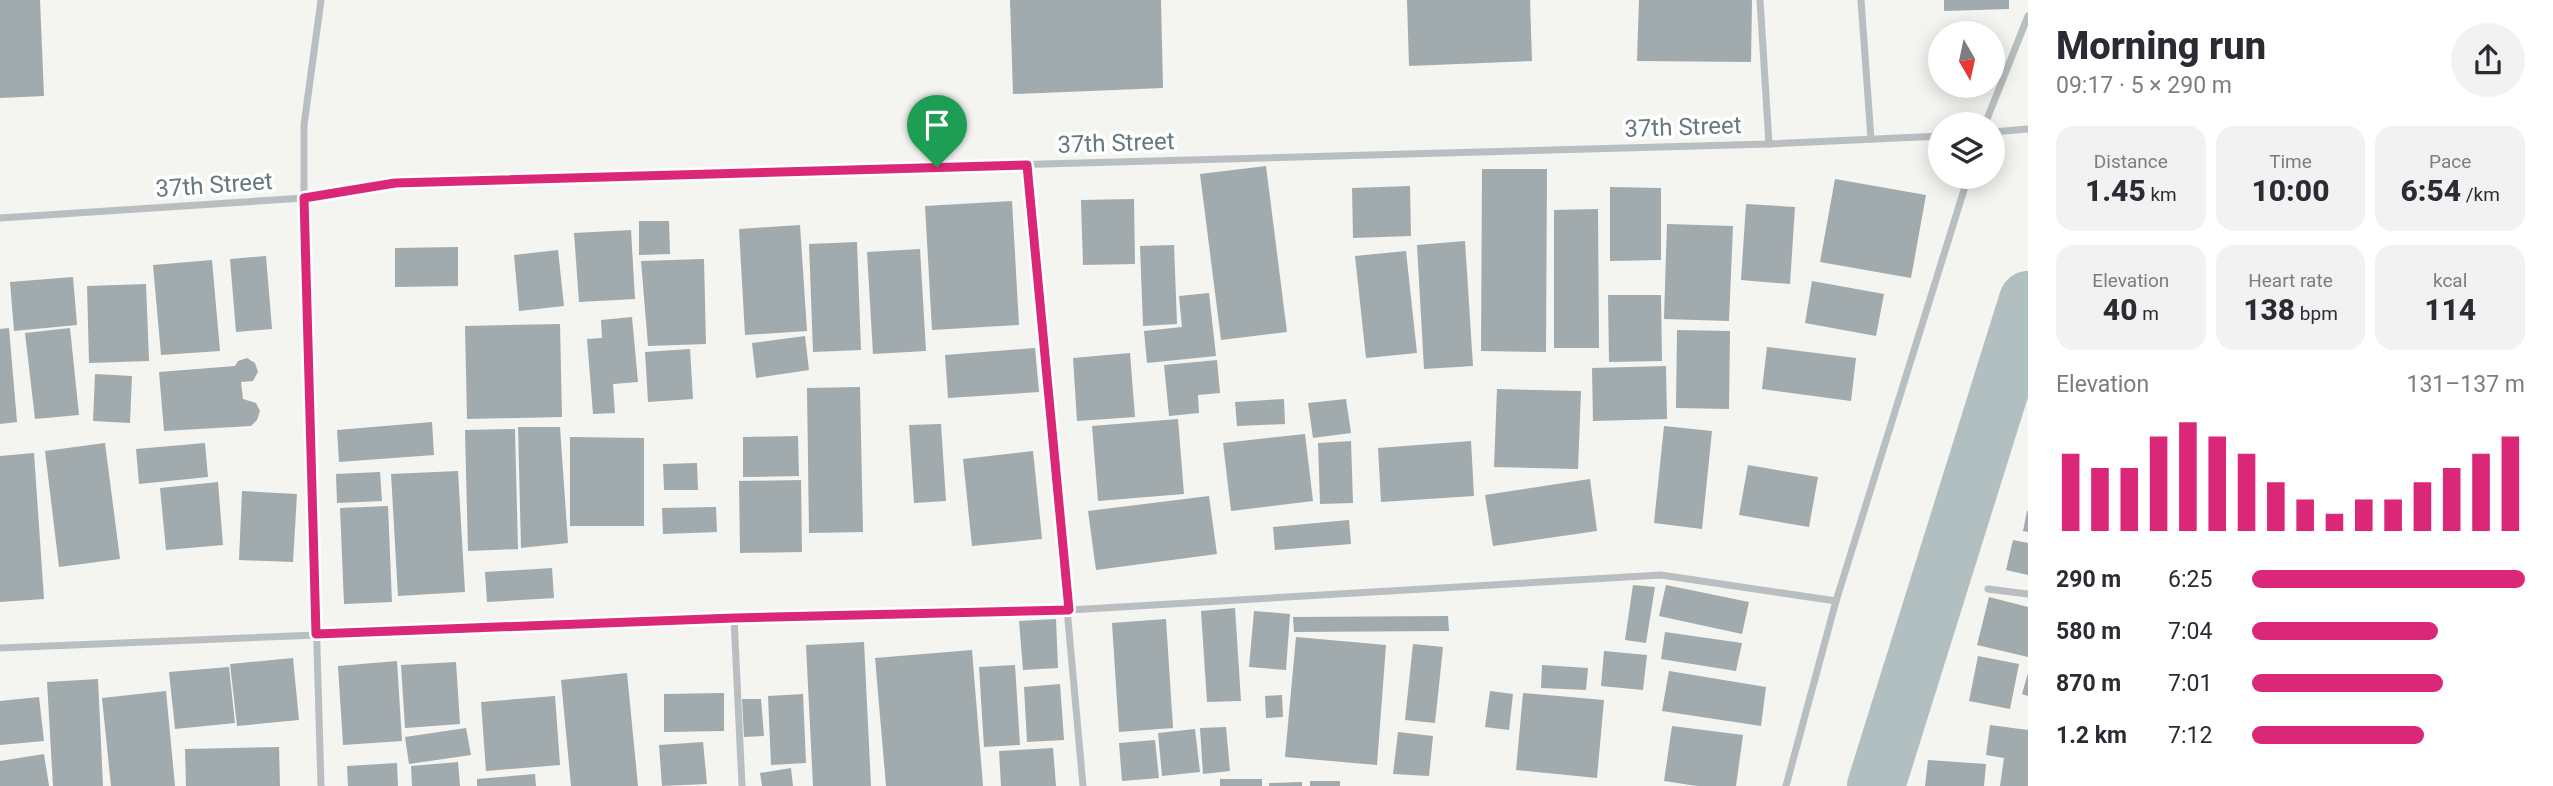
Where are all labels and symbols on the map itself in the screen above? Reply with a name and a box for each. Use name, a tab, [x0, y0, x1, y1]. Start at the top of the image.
north arrow	[1928, 21, 2006, 98]
pin	[907, 95, 967, 167]
street label: 37th Street	[1624, 111, 1742, 143]
street label: 37th Street	[1057, 127, 1175, 159]
street label: 37th Street	[155, 167, 274, 203]

